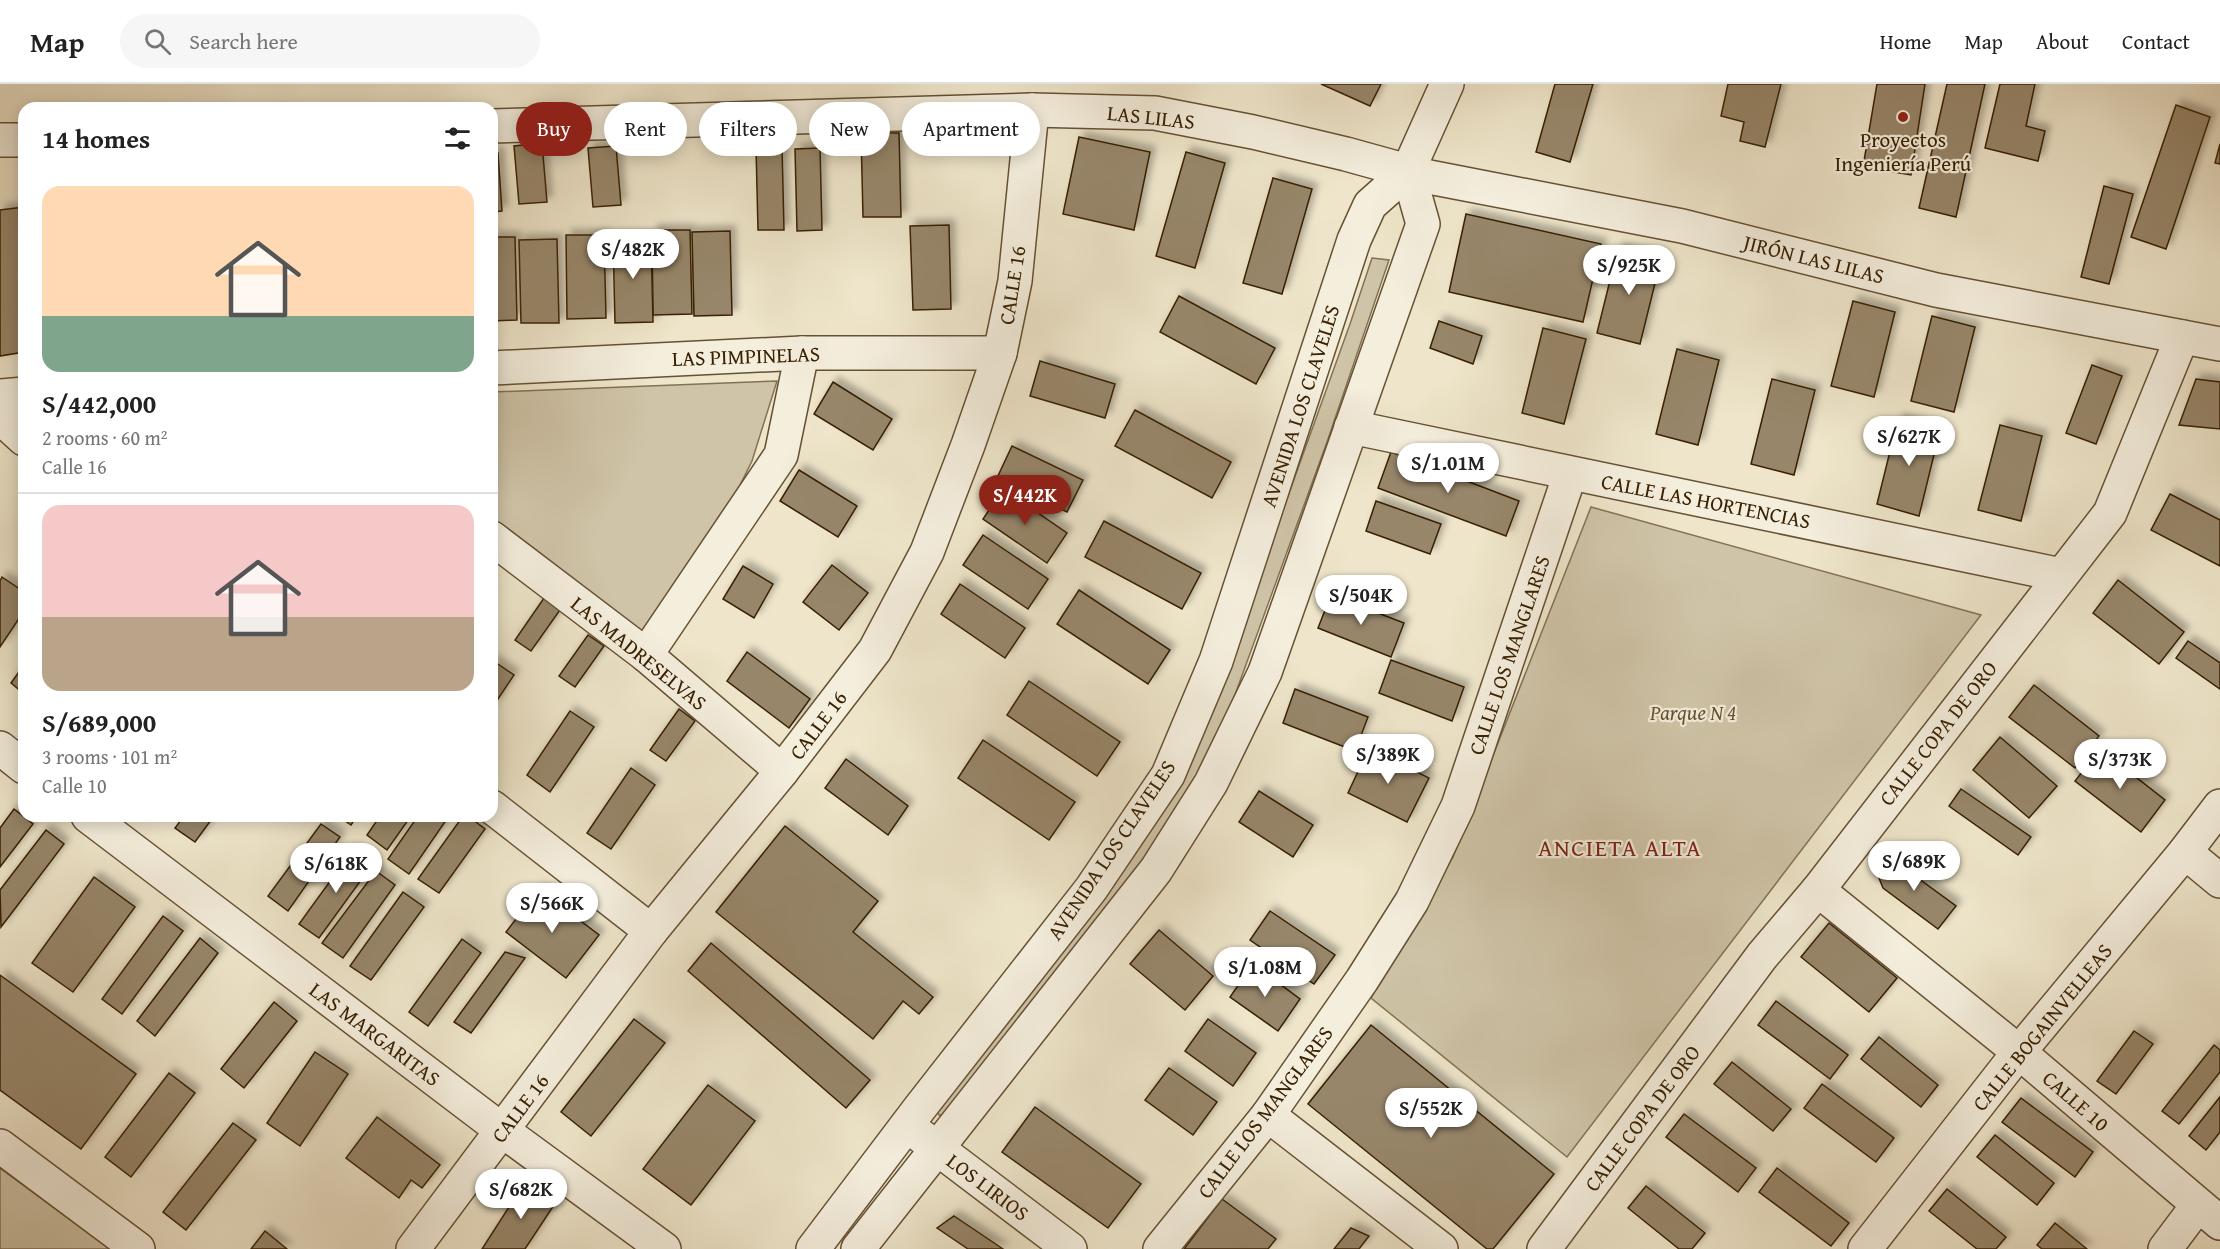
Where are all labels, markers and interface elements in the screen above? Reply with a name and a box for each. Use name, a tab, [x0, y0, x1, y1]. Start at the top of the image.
search box	[120, 14, 540, 68]
text: Map	[30, 21, 84, 62]
icon: search	[141, 25, 174, 58]
text: Search here	[189, 25, 298, 57]
text: Home	[1880, 26, 1931, 57]
text: Map	[1964, 26, 2003, 57]
text: About	[2036, 26, 2089, 57]
text: Contact	[2122, 26, 2190, 57]
street label: LAS LILAS	[1106, 97, 1196, 137]
chip: Buy	[516, 102, 592, 156]
chip: Rent	[604, 102, 687, 156]
chip: Filters	[699, 102, 797, 156]
chip: New	[809, 102, 890, 156]
chip: Apartment	[902, 102, 1040, 156]
marker: Proyectos Ingeniería Perú	[1896, 110, 1910, 124]
text: 14 homes	[42, 119, 150, 158]
icon: filters	[441, 122, 474, 155]
place label: Proyectos Ingeniería Perú	[1835, 124, 1972, 179]
icon: home	[204, 225, 312, 333]
street label: JIRÓN LAS LILAS	[1737, 226, 1888, 291]
pin: S/482K	[584, 229, 682, 280]
text: S/482K	[601, 234, 665, 263]
street label: CALLE 16	[990, 243, 1034, 327]
pin: S/925K	[1580, 245, 1678, 296]
text: S/925K	[1597, 250, 1661, 279]
street label: AVENIDA LOS CLAVELES	[1253, 301, 1347, 511]
street label: LAS PIMPINELAS	[671, 338, 821, 374]
text: S/442,000	[42, 384, 156, 423]
pin: S/627K	[1860, 416, 1958, 467]
text: S/627K	[1877, 421, 1941, 450]
text: 2 rooms · 60 m²	[42, 423, 168, 452]
pin: S/1.01M	[1393, 443, 1503, 494]
text: S/1.01M	[1411, 448, 1485, 477]
text: Calle 16	[42, 452, 107, 481]
street label: CALLE LAS HORTENCIAS	[1599, 466, 1813, 536]
pin: S/442K	[976, 475, 1074, 526]
text: S/442K	[993, 480, 1057, 509]
icon: home	[204, 544, 312, 652]
street label: CALLE LOS MANGLARES	[1460, 551, 1558, 759]
pin: S/504K	[1312, 575, 1410, 626]
text: S/504K	[1329, 580, 1393, 609]
street label: LAS MADRESELVAS	[564, 588, 714, 718]
street label: CALLE COPA DE ORO	[1871, 654, 2005, 812]
street label: CALLE 16	[782, 684, 854, 766]
park label: Parque N 4	[1649, 697, 1736, 728]
text: S/689,000	[42, 703, 156, 742]
pin: S/389K	[1339, 734, 1437, 785]
text: S/389K	[1356, 739, 1420, 768]
pin: S/373K	[2071, 739, 2169, 790]
text: 3 rooms · 101 m²	[42, 742, 177, 771]
text: S/373K	[2088, 744, 2152, 773]
street label: AVENIDA LOS CLAVELES	[1039, 754, 1183, 946]
text: Calle 10	[42, 771, 107, 800]
district label: ANCIETA ALTA	[1538, 830, 1702, 865]
pin: S/689K	[1865, 841, 1963, 892]
pin: S/618K	[287, 843, 385, 894]
text: S/689K	[1882, 846, 1946, 875]
text: S/618K	[304, 848, 368, 877]
pin: S/566K	[503, 883, 601, 934]
text: S/566K	[520, 888, 584, 917]
street label: CALLE BOGAINVELLEAS	[1965, 937, 2119, 1117]
pin: S/1.08M	[1210, 947, 1320, 998]
text: S/1.08M	[1228, 952, 1302, 981]
street label: LAS MARGARITAS	[303, 974, 447, 1094]
street label: CALLE LOS MANGLARES	[1190, 1019, 1340, 1205]
street label: CALLE COPA DE ORO	[1577, 1038, 1707, 1198]
street label: CALLE 10	[2036, 1063, 2116, 1139]
street label: CALLE 16	[484, 1067, 556, 1149]
pin: S/552K	[1382, 1088, 1480, 1139]
text: S/552K	[1399, 1093, 1463, 1122]
street label: LOS LIRIOS	[940, 1146, 1036, 1228]
pin: S/682K	[472, 1169, 570, 1220]
text: S/682K	[489, 1174, 553, 1203]

